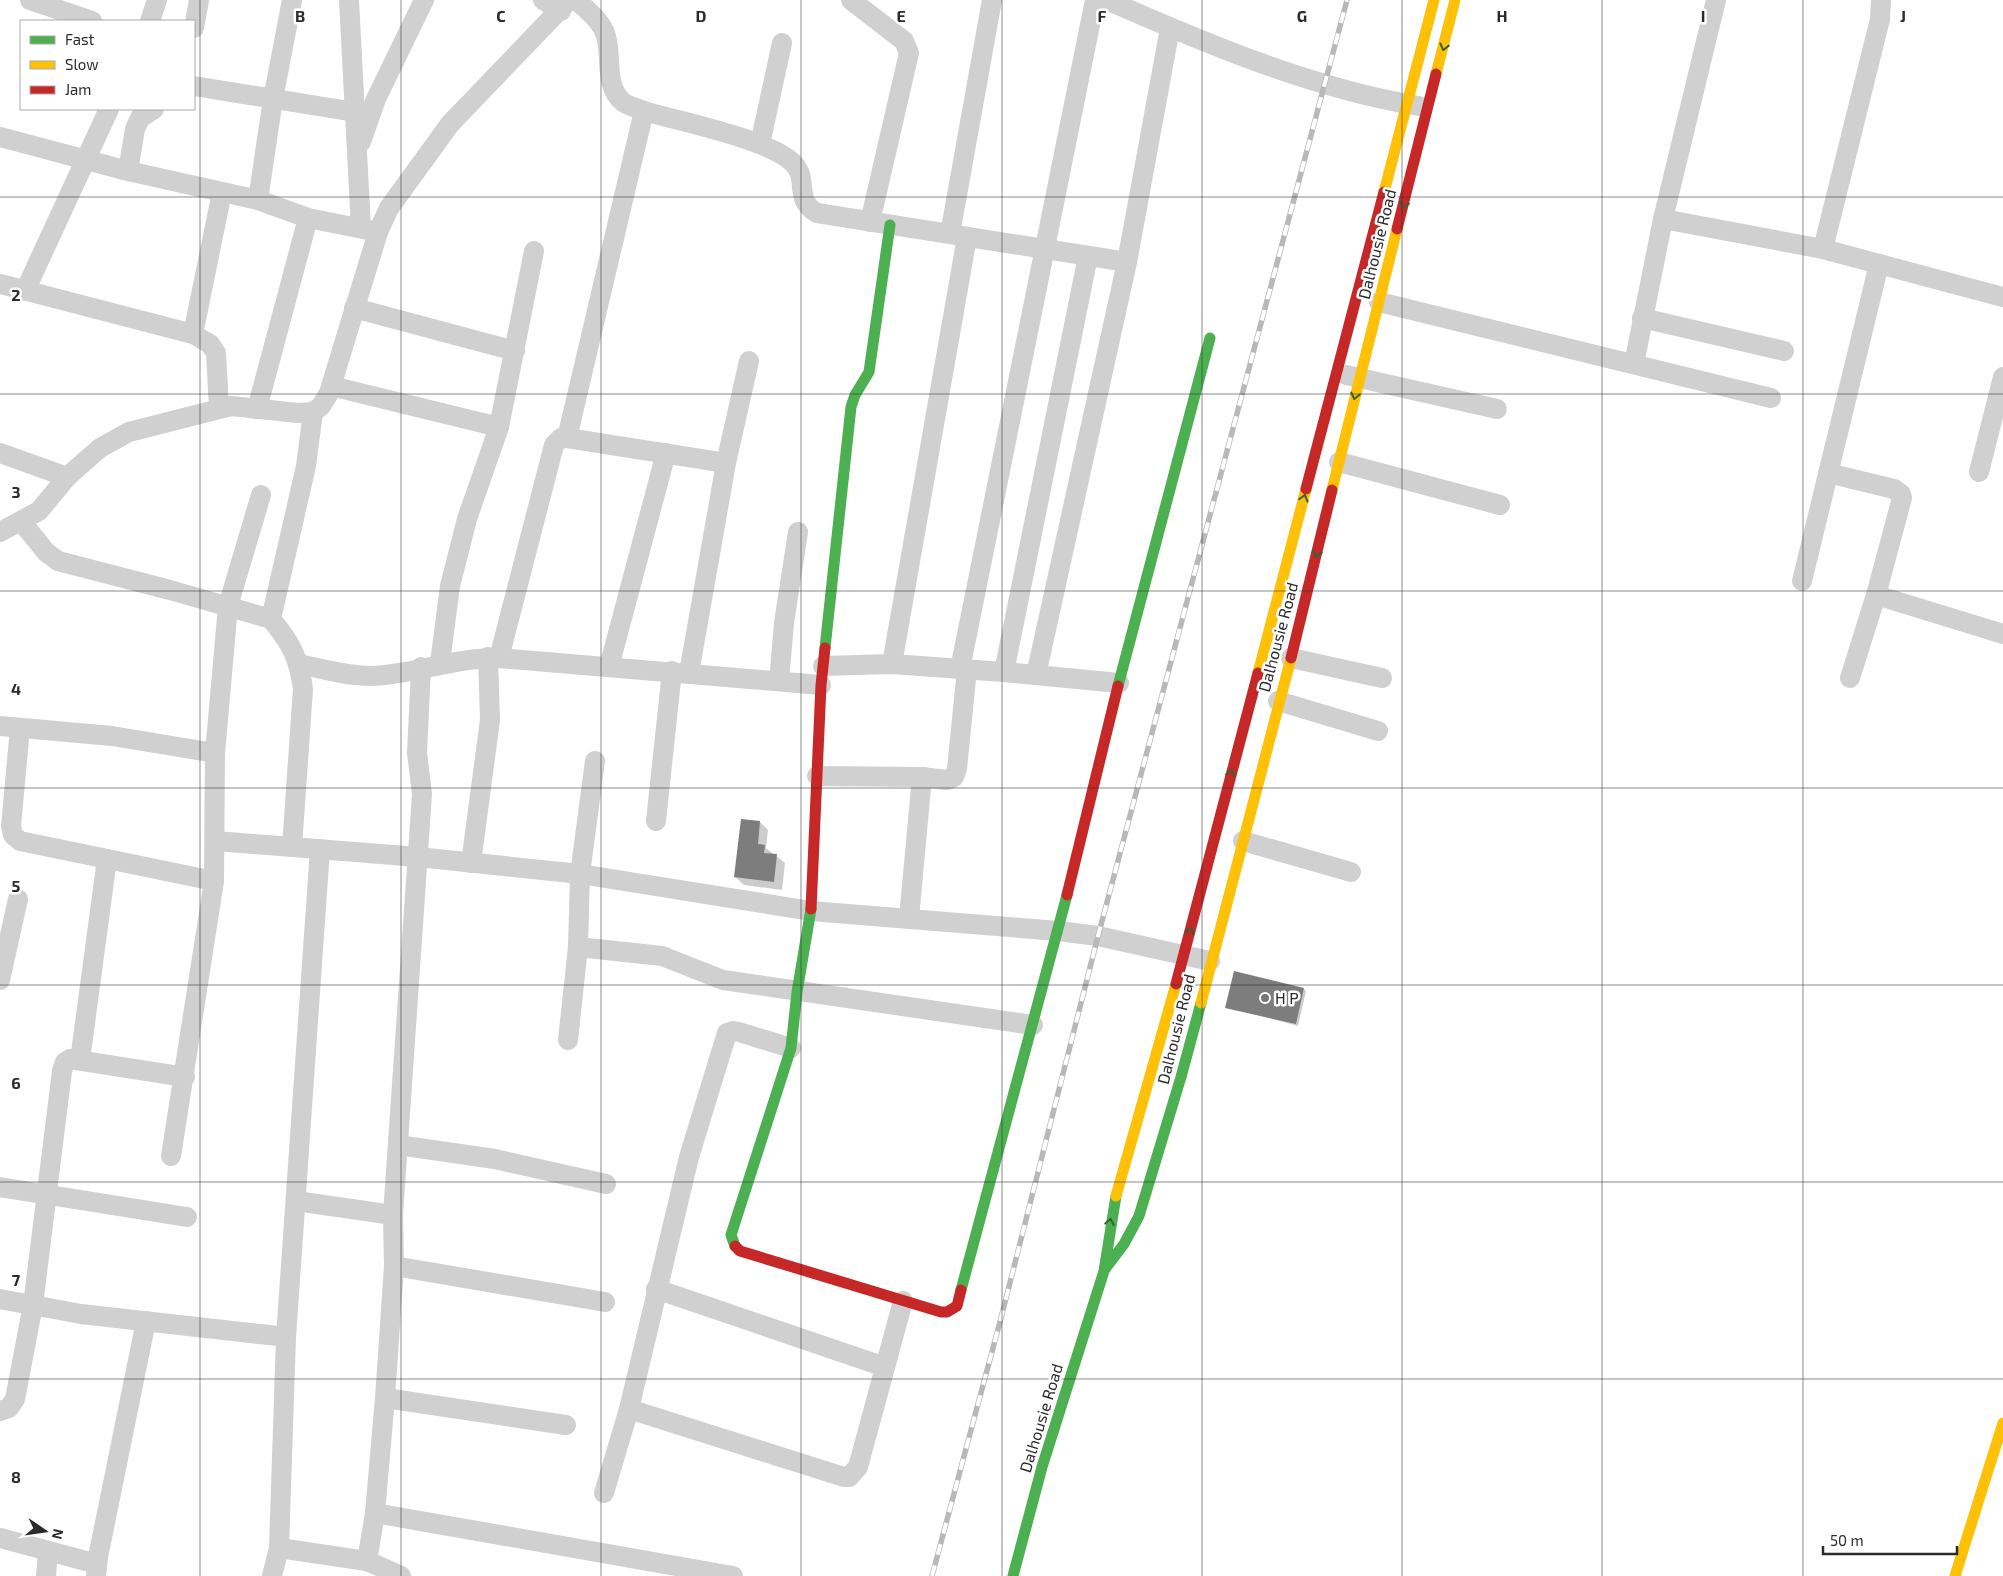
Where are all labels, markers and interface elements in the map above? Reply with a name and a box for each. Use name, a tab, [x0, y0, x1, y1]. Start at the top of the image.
text: B	[295, 6, 305, 25]
text: C	[496, 6, 506, 25]
text: D	[696, 6, 707, 25]
text: E	[896, 6, 906, 25]
text: F	[1098, 6, 1107, 25]
text: G	[1297, 6, 1307, 25]
text: H	[1496, 6, 1508, 25]
text: I	[1701, 6, 1705, 25]
text: J	[1900, 6, 1906, 25]
legend	[20, 20, 195, 110]
text: Fast	[65, 30, 95, 48]
one-way arrow	[1439, 43, 1449, 51]
text: Slow	[65, 55, 99, 73]
text: Jam	[65, 80, 91, 98]
street label: Dalhousie Road	[1354, 187, 1399, 301]
one-way arrow	[1399, 200, 1410, 209]
text: 2	[11, 285, 21, 304]
one-way arrow	[1350, 392, 1361, 401]
text: 3	[11, 482, 21, 501]
one-way arrow	[1299, 494, 1309, 503]
one-way arrow	[1312, 550, 1322, 558]
street label: Dalhousie Road	[1254, 580, 1301, 694]
text: 4	[11, 679, 21, 698]
one-way arrow	[1225, 769, 1236, 778]
text: 5	[12, 876, 21, 895]
one-way arrow	[1184, 926, 1195, 935]
street label: Dalhousie Road	[1153, 972, 1198, 1086]
place label: H P	[1275, 988, 1299, 1007]
marker: H P	[1259, 992, 1271, 1004]
text: 6	[11, 1073, 21, 1092]
one-way arrow	[1104, 1218, 1115, 1227]
text: 7	[12, 1270, 21, 1289]
street label: Dalhousie Road	[1015, 1361, 1066, 1475]
text: 8	[11, 1467, 21, 1486]
north arrow	[20, 1506, 70, 1556]
scale bar	[1823, 1524, 1957, 1556]
text: N	[49, 1527, 68, 1541]
text: 50 m	[1830, 1531, 1864, 1549]

